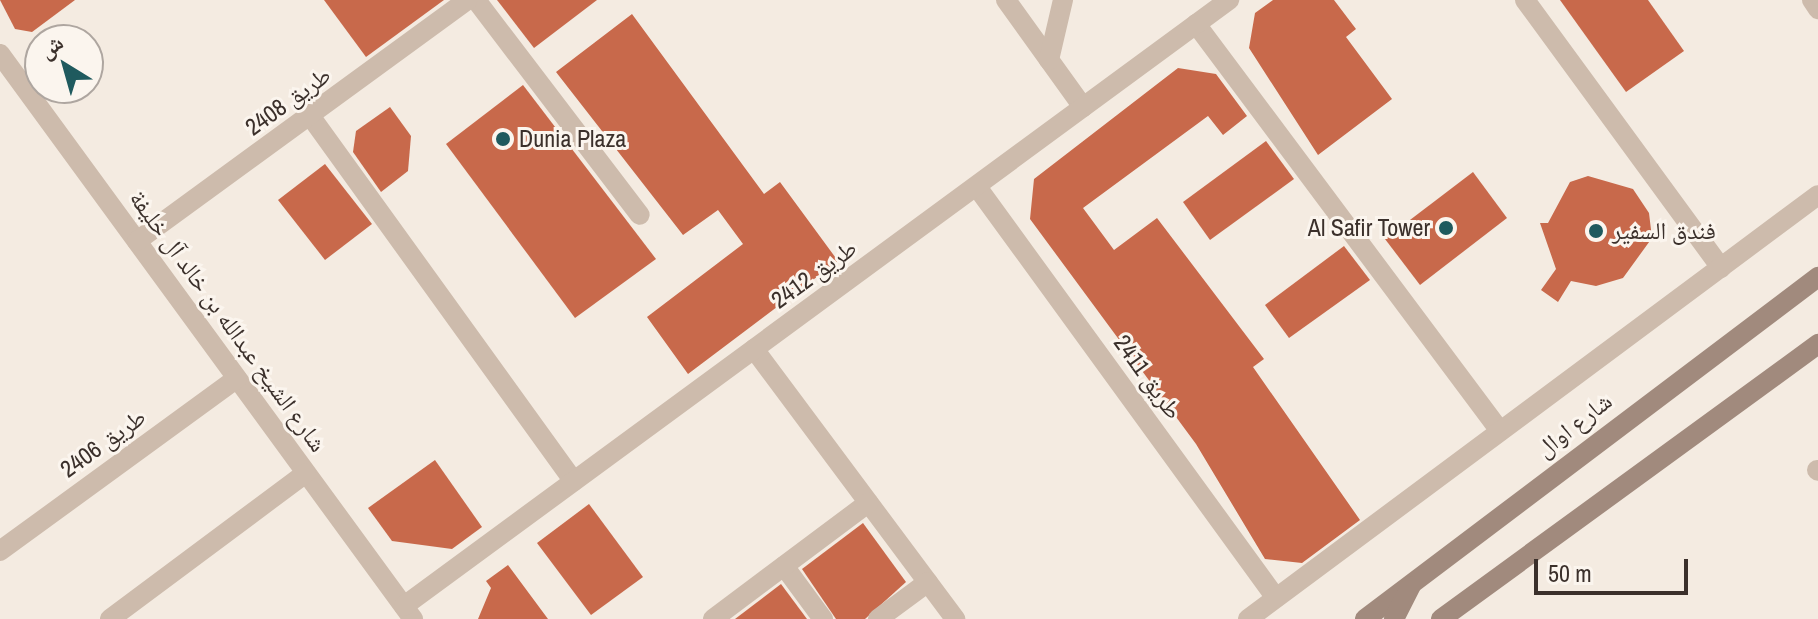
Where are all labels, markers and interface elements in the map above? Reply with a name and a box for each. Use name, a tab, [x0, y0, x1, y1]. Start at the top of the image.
north arrow	[24, 24, 104, 104]
text: ش	[32, 27, 69, 65]
street label: طريق 2408	[240, 60, 336, 142]
place label: Dunia Plaza	[519, 125, 626, 153]
marker: Dunia Plaza	[494, 130, 512, 148]
street label: شارع الشيخ عبدالله بن خالد آل خليفة	[123, 185, 333, 457]
place label: Al Safir Tower	[1308, 214, 1430, 242]
place label: فندق السفير	[1612, 217, 1716, 245]
marker: Al Safir Tower	[1437, 219, 1455, 237]
marker: فندق السفير	[1587, 222, 1605, 240]
street label: طريق 2412	[766, 233, 862, 315]
street label: طريق 2411	[1108, 329, 1188, 425]
street label: شارع اوال	[1530, 387, 1618, 463]
street label: طريق 2406	[55, 402, 151, 484]
scale bar	[1538, 543, 1692, 593]
text: 50 m	[1548, 557, 1592, 589]

